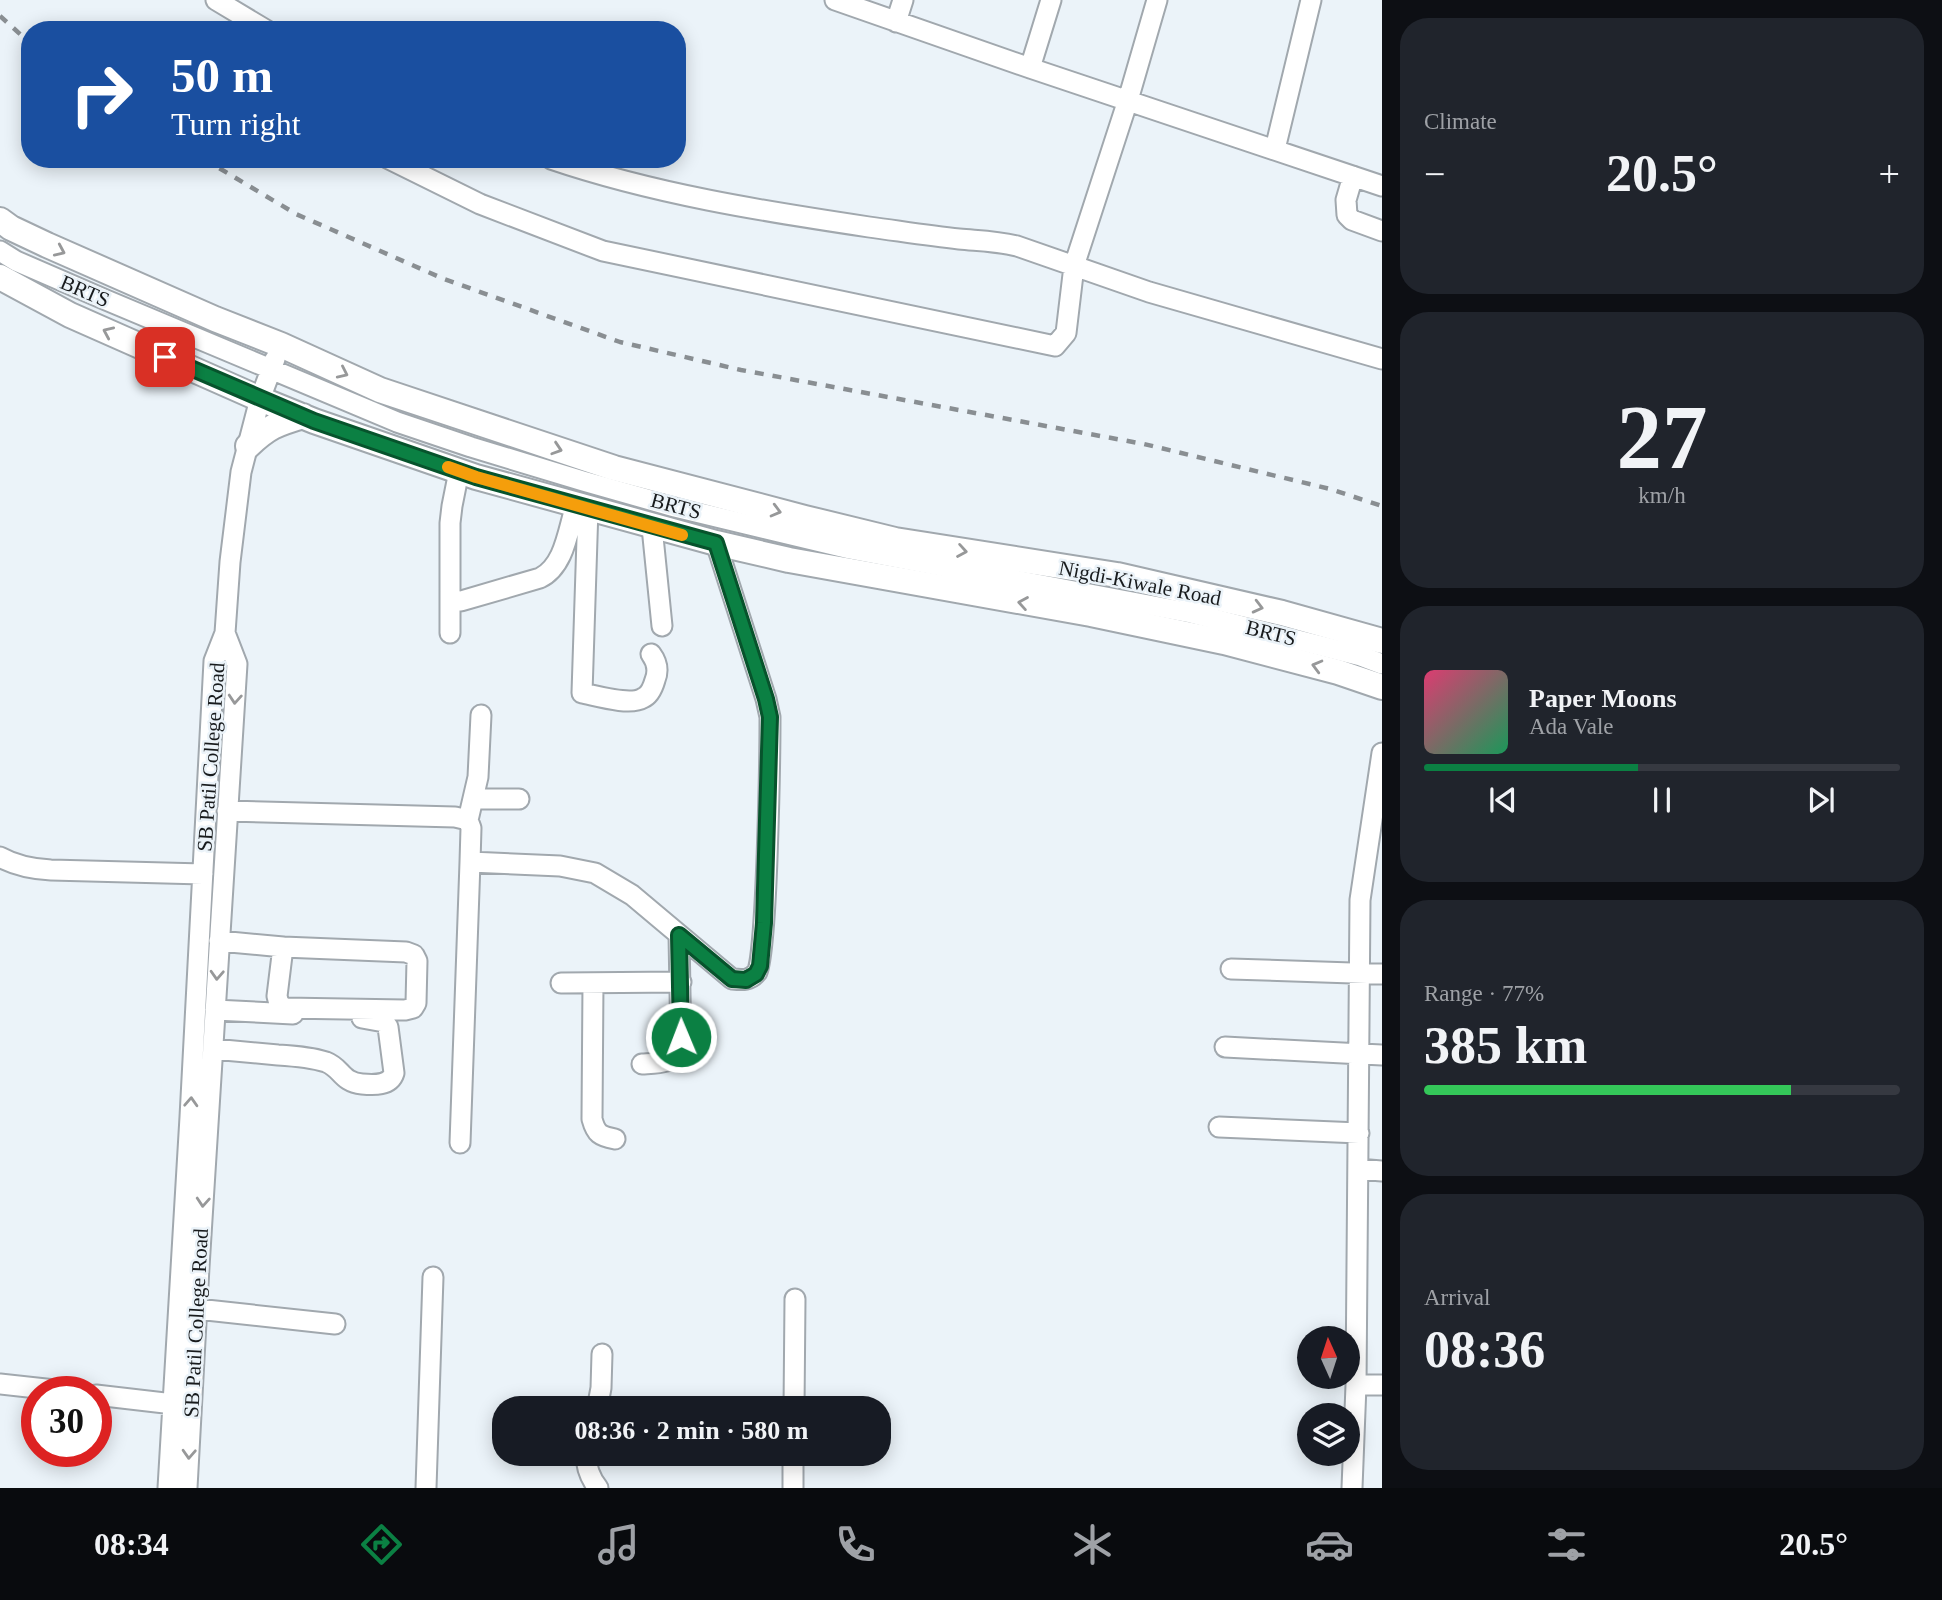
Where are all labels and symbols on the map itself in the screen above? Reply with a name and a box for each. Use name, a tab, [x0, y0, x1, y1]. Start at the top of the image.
one-way arrow	[53, 243, 65, 257]
street label: BRTS	[57, 270, 113, 312]
one-way arrow	[103, 326, 115, 340]
pin	[135, 327, 195, 387]
one-way arrow	[336, 365, 348, 379]
one-way arrow	[551, 441, 563, 455]
street label: BRTS	[648, 488, 704, 524]
one-way arrow	[770, 502, 782, 517]
one-way arrow	[956, 543, 968, 558]
street label: Nigdi-Kiwale Road	[1057, 555, 1224, 611]
one-way arrow	[1017, 596, 1029, 611]
one-way arrow	[1252, 599, 1264, 613]
street label: BRTS	[1243, 615, 1299, 651]
one-way arrow	[1311, 660, 1323, 674]
street label: SB Patil College Road	[192, 661, 230, 852]
one-way arrow	[228, 694, 243, 705]
one-way arrow	[210, 970, 225, 981]
position arrow	[644, 1000, 718, 1074]
one-way arrow	[184, 1096, 199, 1107]
one-way arrow	[196, 1197, 211, 1208]
street label: SB Patil College Road	[179, 1227, 213, 1418]
north arrow	[1297, 1326, 1360, 1390]
speed limit sign: 30	[21, 1376, 112, 1467]
one-way arrow	[182, 1448, 197, 1459]

